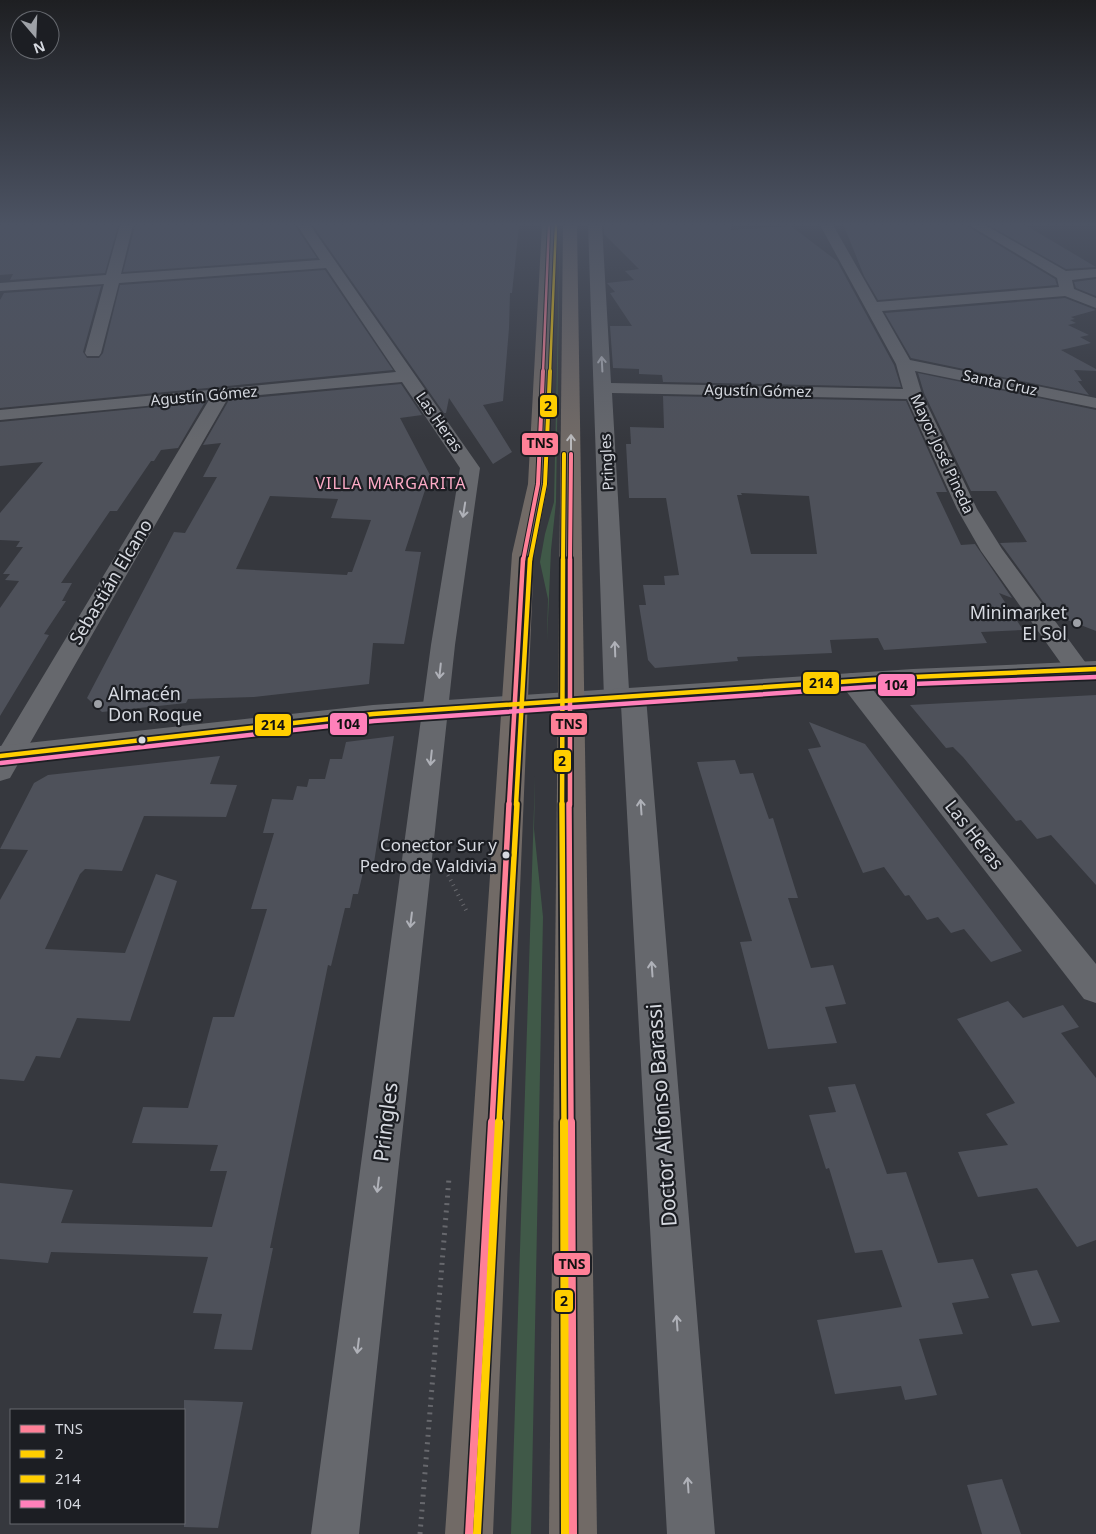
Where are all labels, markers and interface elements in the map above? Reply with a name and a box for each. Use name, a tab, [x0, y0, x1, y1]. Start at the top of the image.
north arrow	[10, 10, 60, 60]
text: N	[31, 37, 48, 59]
one-way arrow	[597, 357, 607, 373]
street label: Santa Cruz	[961, 364, 1039, 400]
street label: Agustín Gómez	[704, 379, 812, 401]
street label: Agustín Gómez	[150, 380, 258, 410]
street label: Las Heras	[412, 388, 468, 455]
street label: Mayor José Pineda	[906, 390, 979, 517]
line badge: 2	[539, 394, 558, 418]
text: 2	[544, 396, 552, 415]
line badge: TNS	[521, 432, 559, 456]
text: TNS	[526, 433, 554, 452]
street label: Pringles	[595, 433, 617, 491]
one-way arrow	[566, 434, 576, 450]
district label: VILLA MARGARITA	[315, 472, 467, 494]
one-way arrow	[459, 502, 469, 518]
street label: Sebastián Elcano	[63, 514, 157, 649]
place label: Minimarket El Sol	[970, 600, 1067, 645]
marker: Minimarket El Sol	[1071, 617, 1083, 629]
one-way arrow	[611, 641, 620, 657]
one-way arrow	[435, 662, 445, 678]
line badge: 214	[802, 671, 840, 695]
text: 214	[809, 673, 833, 692]
line badge: 104	[877, 673, 916, 697]
text: 104	[884, 675, 908, 694]
place label: Almacén Don Roque	[108, 681, 202, 726]
marker: Almacén Don Roque	[92, 698, 104, 710]
line badge: 104	[329, 712, 368, 736]
line badge: TNS	[550, 712, 588, 736]
line badge: 214	[254, 713, 292, 737]
text: 104	[336, 714, 360, 733]
text: TNS	[555, 714, 583, 733]
text: 214	[261, 715, 285, 734]
unlabelled marker	[137, 735, 147, 745]
line badge: 2	[553, 749, 572, 773]
one-way arrow	[426, 750, 436, 766]
text: 2	[558, 751, 566, 770]
street label: Las Heras	[940, 795, 1010, 874]
one-way arrow	[636, 799, 645, 815]
place label: Conector Sur y Pedro de Valdivia	[360, 833, 497, 877]
marker: Conector Sur y Pedro de Valdivia	[501, 850, 511, 860]
one-way arrow	[406, 911, 416, 927]
one-way arrow	[647, 961, 657, 977]
street label: Doctor Alfonso Barassi	[639, 1003, 683, 1228]
street label: Pringles	[366, 1080, 404, 1163]
one-way arrow	[373, 1177, 383, 1193]
line badge: TNS	[553, 1252, 591, 1276]
text: TNS	[558, 1254, 586, 1273]
line badge: 2	[554, 1289, 574, 1313]
text: 2	[560, 1291, 568, 1310]
one-way arrow	[672, 1316, 681, 1332]
one-way arrow	[353, 1338, 363, 1354]
legend	[10, 1409, 185, 1524]
text: TNS	[55, 1418, 83, 1438]
text: 2	[55, 1443, 64, 1463]
text: 214	[55, 1468, 81, 1488]
one-way arrow	[683, 1478, 692, 1494]
text: 104	[55, 1493, 81, 1513]

